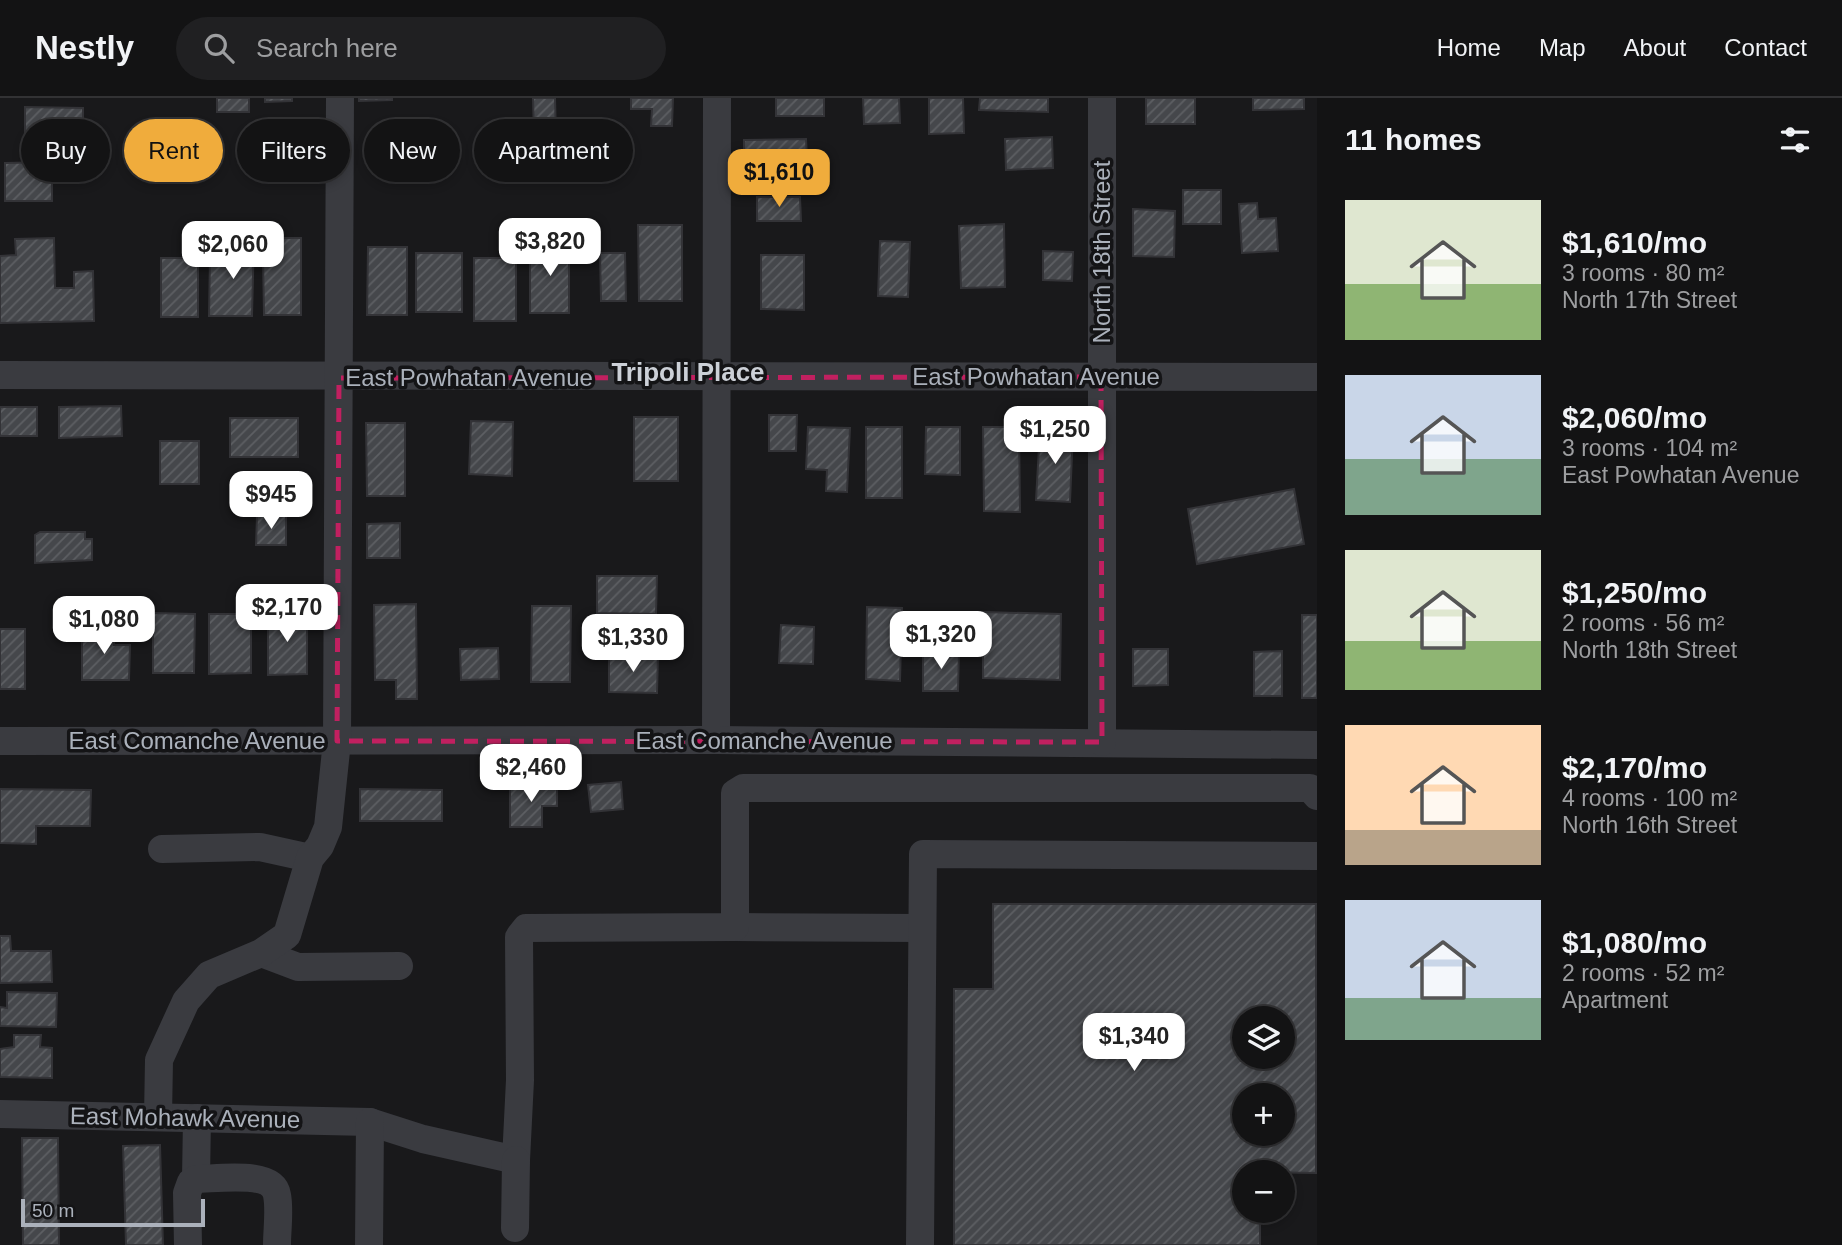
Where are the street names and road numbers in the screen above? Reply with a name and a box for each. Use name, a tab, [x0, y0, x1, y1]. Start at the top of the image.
street label: North 18th Street	[1088, 160, 1115, 343]
street label: East Powhatan Avenue	[912, 363, 1160, 390]
street label: East Powhatan Avenue	[345, 364, 593, 391]
street label: East Comanche Avenue	[68, 727, 326, 754]
street label: East Comanche Avenue	[635, 727, 893, 754]
street label: East Mohawk Avenue	[70, 1102, 300, 1133]

